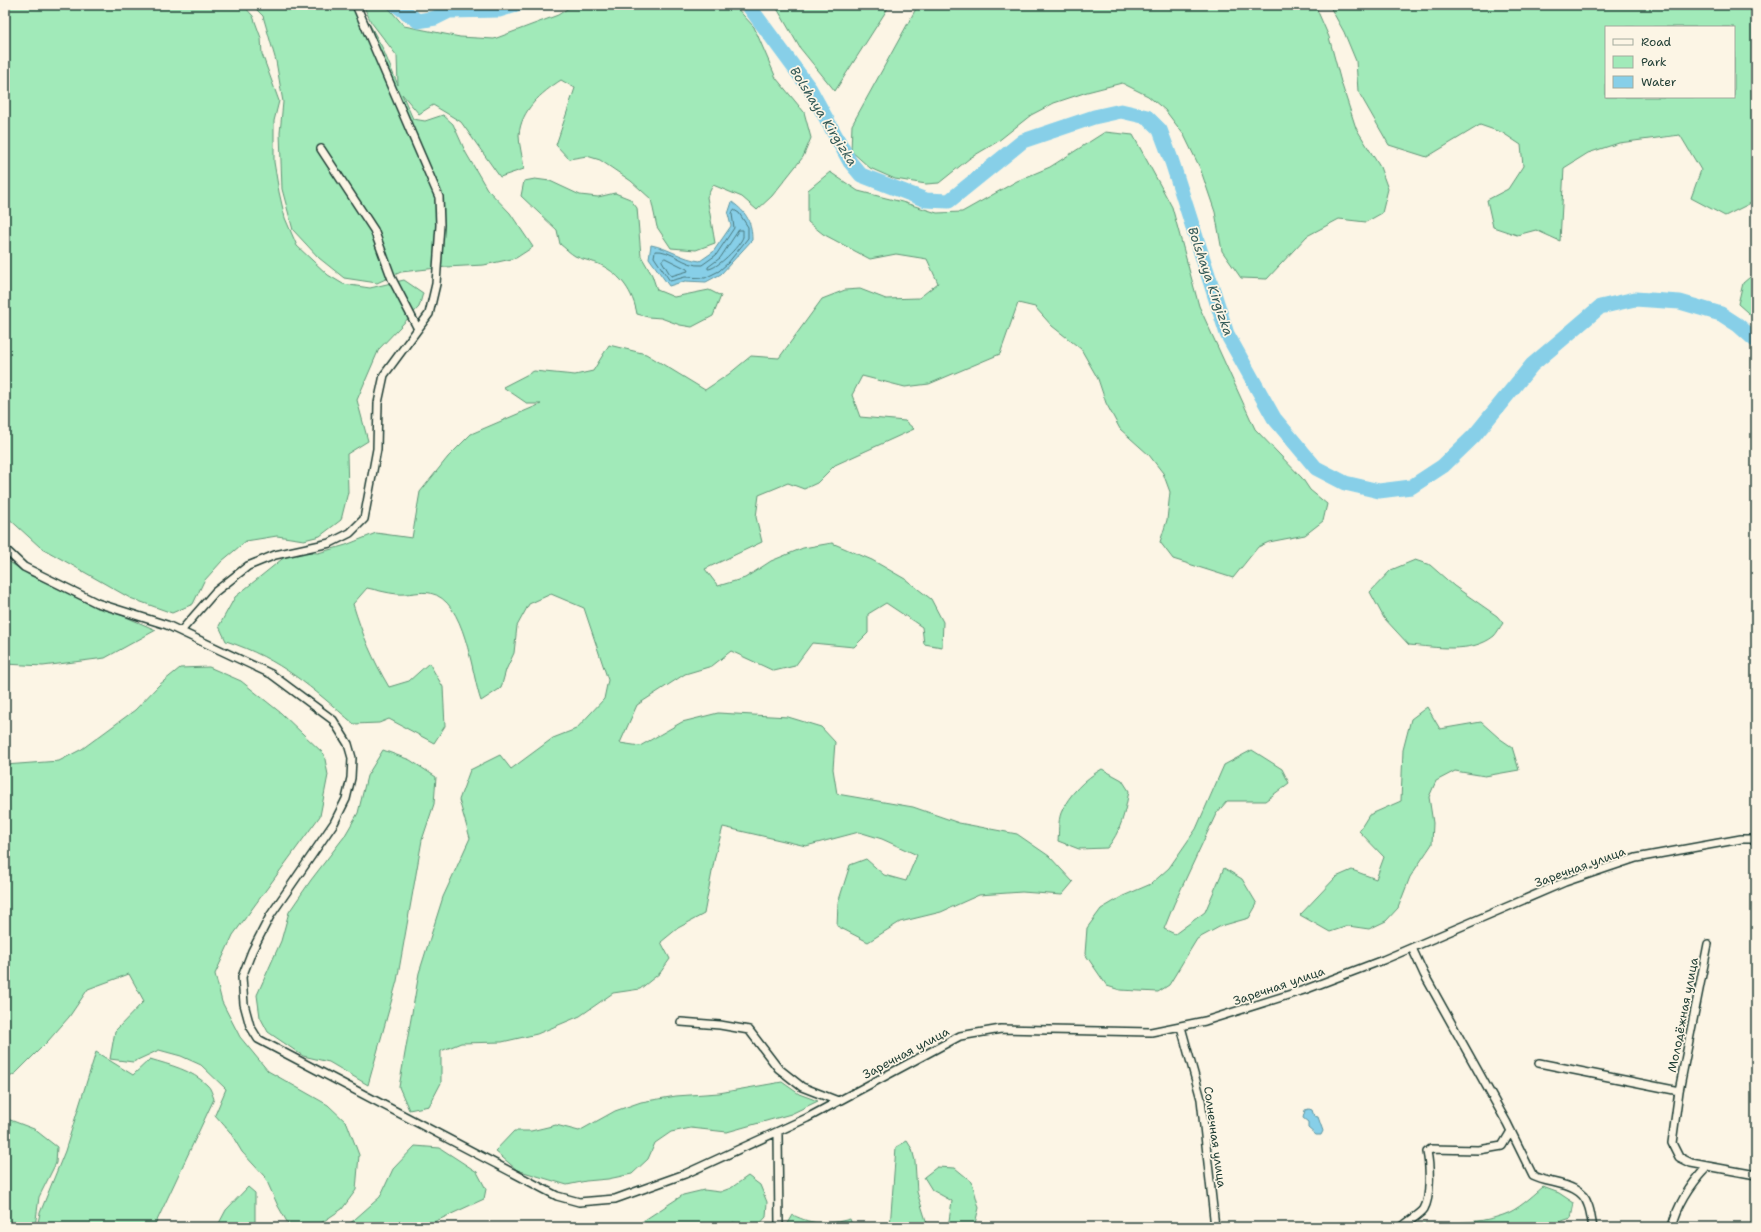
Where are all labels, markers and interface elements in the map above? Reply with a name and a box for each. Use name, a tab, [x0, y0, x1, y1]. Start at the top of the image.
legend	[1605, 26, 1735, 98]
text: Road	[1641, 34, 1672, 50]
text: Park	[1641, 54, 1667, 70]
water label: Bolshaya Kirgizka	[786, 63, 861, 169]
text: Water	[1641, 74, 1677, 90]
water label: Bolshaya Kirgizka	[1184, 225, 1237, 338]
street label: Заречная улица	[1532, 843, 1628, 891]
street label: Молодёжная улица	[1664, 956, 1702, 1074]
street label: Заречная улица	[1231, 963, 1327, 1009]
street label: Заречная улица	[860, 1023, 952, 1083]
street label: Солнечная улица	[1200, 1085, 1230, 1189]

